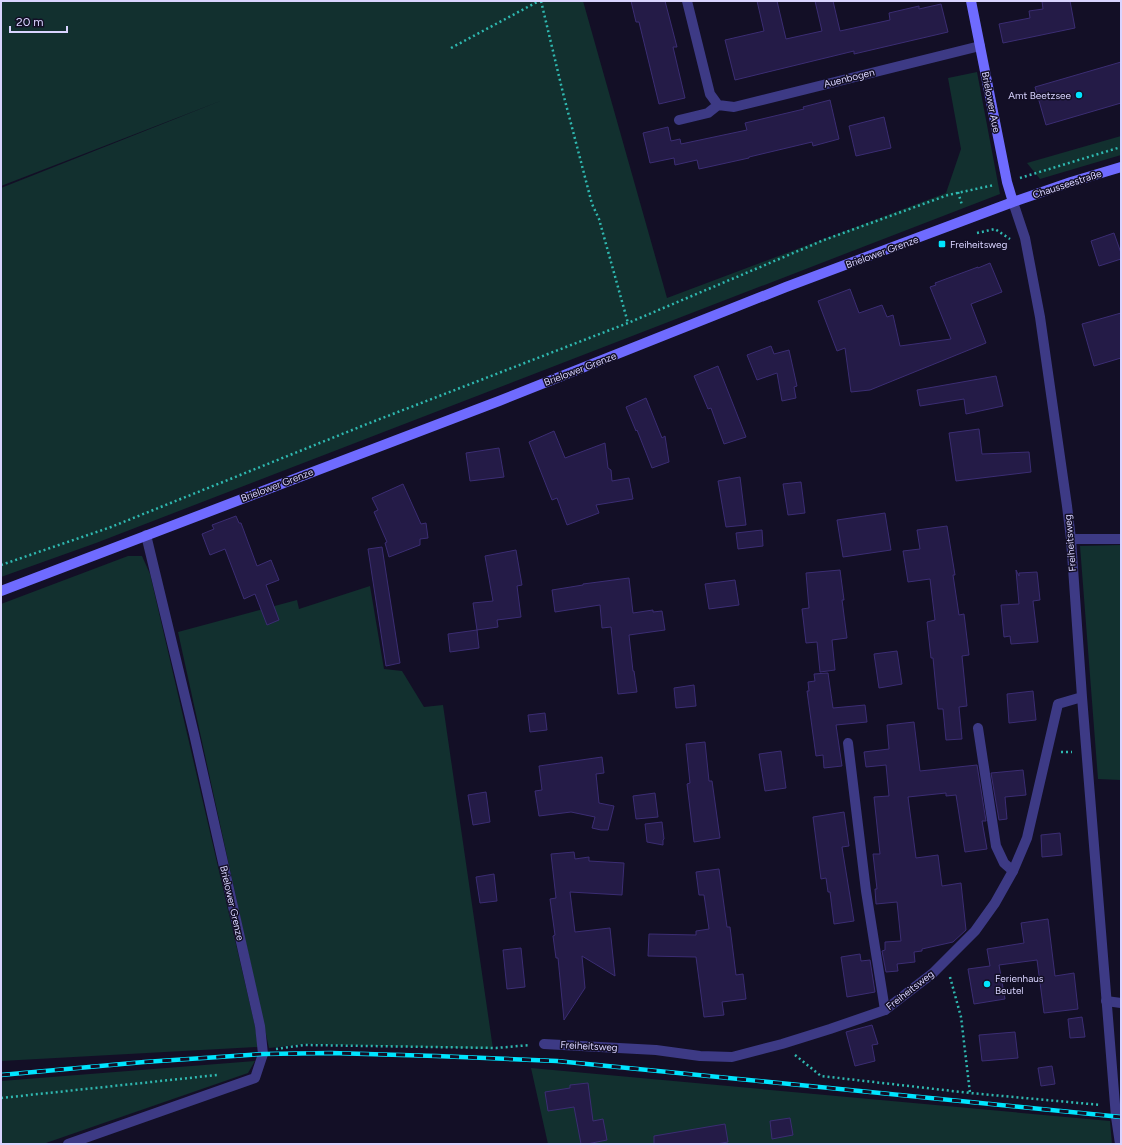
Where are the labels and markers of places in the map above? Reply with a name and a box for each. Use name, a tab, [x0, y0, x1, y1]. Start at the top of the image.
place label: Amt Beetzsee	[1008, 89, 1072, 102]
marker: Amt Beetzsee	[1074, 90, 1084, 100]
place label: Freiheitsweg	[950, 238, 1007, 251]
marker: Freiheitsweg	[937, 239, 947, 249]
place label: Ferienhaus Beutel	[995, 972, 1044, 997]
marker: Ferienhaus Beutel	[982, 979, 992, 989]

